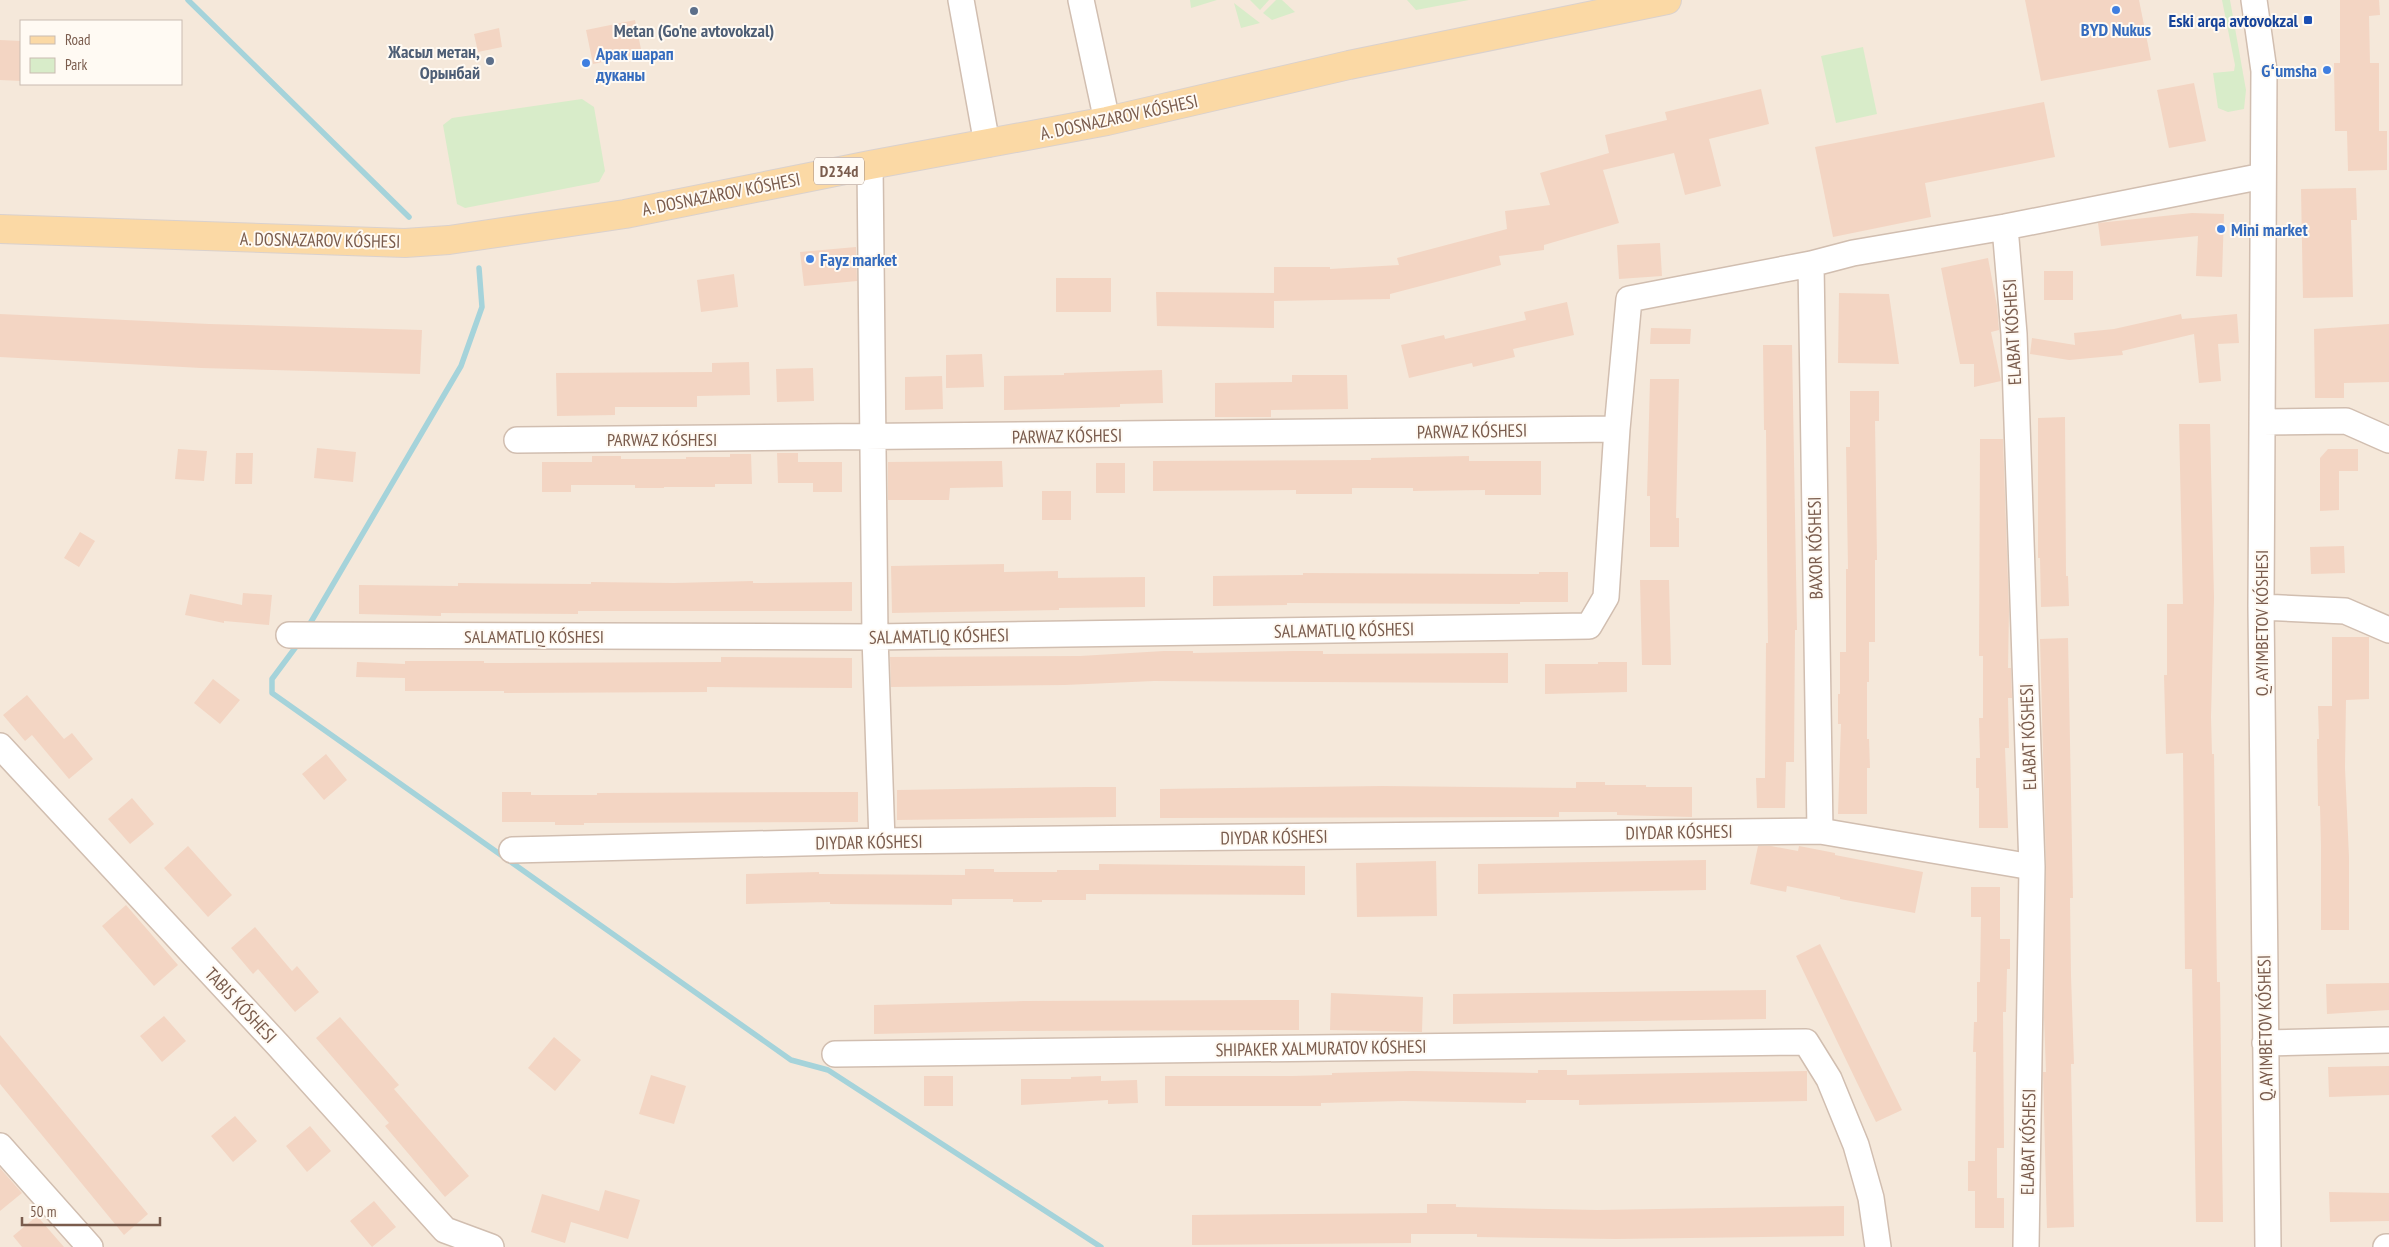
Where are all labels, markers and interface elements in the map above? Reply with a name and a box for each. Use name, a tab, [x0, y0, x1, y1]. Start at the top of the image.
marker: BYD Nukus	[2110, 4, 2122, 16]
marker: Metan (Go'ne avtovokzal)	[688, 5, 700, 17]
place label: Eski arqa avtovokzal	[2168, 9, 2299, 32]
marker: Eski arqa avtovokzal	[2302, 14, 2314, 26]
place label: BYD Nukus	[2081, 18, 2151, 41]
place label: Metan (Go'ne avtovokzal)	[614, 19, 774, 42]
legend	[20, 20, 182, 85]
text: Road	[65, 30, 91, 49]
place label: Жасыл метан, Орынбай	[387, 40, 480, 84]
place label: Арак шарап дуканы	[595, 42, 674, 86]
text: Park	[65, 55, 87, 74]
marker: Жасыл метан, Орынбай	[484, 55, 496, 67]
marker: Арак шарап дуканы	[580, 57, 592, 69]
place label: Gʻumsha	[2261, 59, 2317, 82]
marker: Gʻumsha	[2321, 64, 2333, 76]
street label: A. DOSNAZAROV KÓSHESI	[1038, 89, 1200, 145]
road number: D234d	[814, 158, 864, 185]
street label: A. DOSNAZAROV KÓSHESI	[640, 167, 802, 221]
place label: Mini market	[2231, 218, 2308, 241]
marker: Mini market	[2215, 223, 2227, 235]
street label: A. DOSNAZAROV KÓSHESI	[240, 227, 400, 253]
place label: Fayz market	[820, 248, 898, 271]
marker: Fayz market	[804, 253, 816, 265]
street label: ELABAT KÓSHESI	[1998, 278, 2026, 386]
street label: PARWAZ KÓSHESI	[1417, 419, 1527, 443]
street label: PARWAZ KÓSHESI	[1012, 424, 1122, 448]
street label: PARWAZ KÓSHESI	[607, 428, 717, 451]
street label: BAXOR KÓSHESI	[1803, 496, 1827, 600]
street label: Q. AYIMBETOV KÓSHESI	[2250, 550, 2273, 696]
street label: SALAMATLIQ KÓSHESI	[1274, 617, 1414, 643]
street label: SALAMATLIQ KÓSHESI	[869, 623, 1009, 649]
street label: SALAMATLIQ KÓSHESI	[464, 625, 604, 648]
street label: ELABAT KÓSHESI	[2015, 683, 2041, 791]
street label: DIYDAR KÓSHESI	[1625, 820, 1733, 844]
street label: DIYDAR KÓSHESI	[1220, 825, 1328, 849]
street label: DIYDAR KÓSHESI	[815, 830, 923, 854]
street label: Q. AYIMBETOV KÓSHESI	[2252, 955, 2278, 1101]
street label: TABIS KÓSHESI	[200, 962, 282, 1048]
street label: SHIPAKER XALMURATOV KÓSHESI	[1215, 1035, 1427, 1061]
street label: ELABAT KÓSHESI	[2016, 1089, 2040, 1195]
scale bar	[22, 1194, 160, 1226]
text: 50 m	[30, 1202, 56, 1221]

